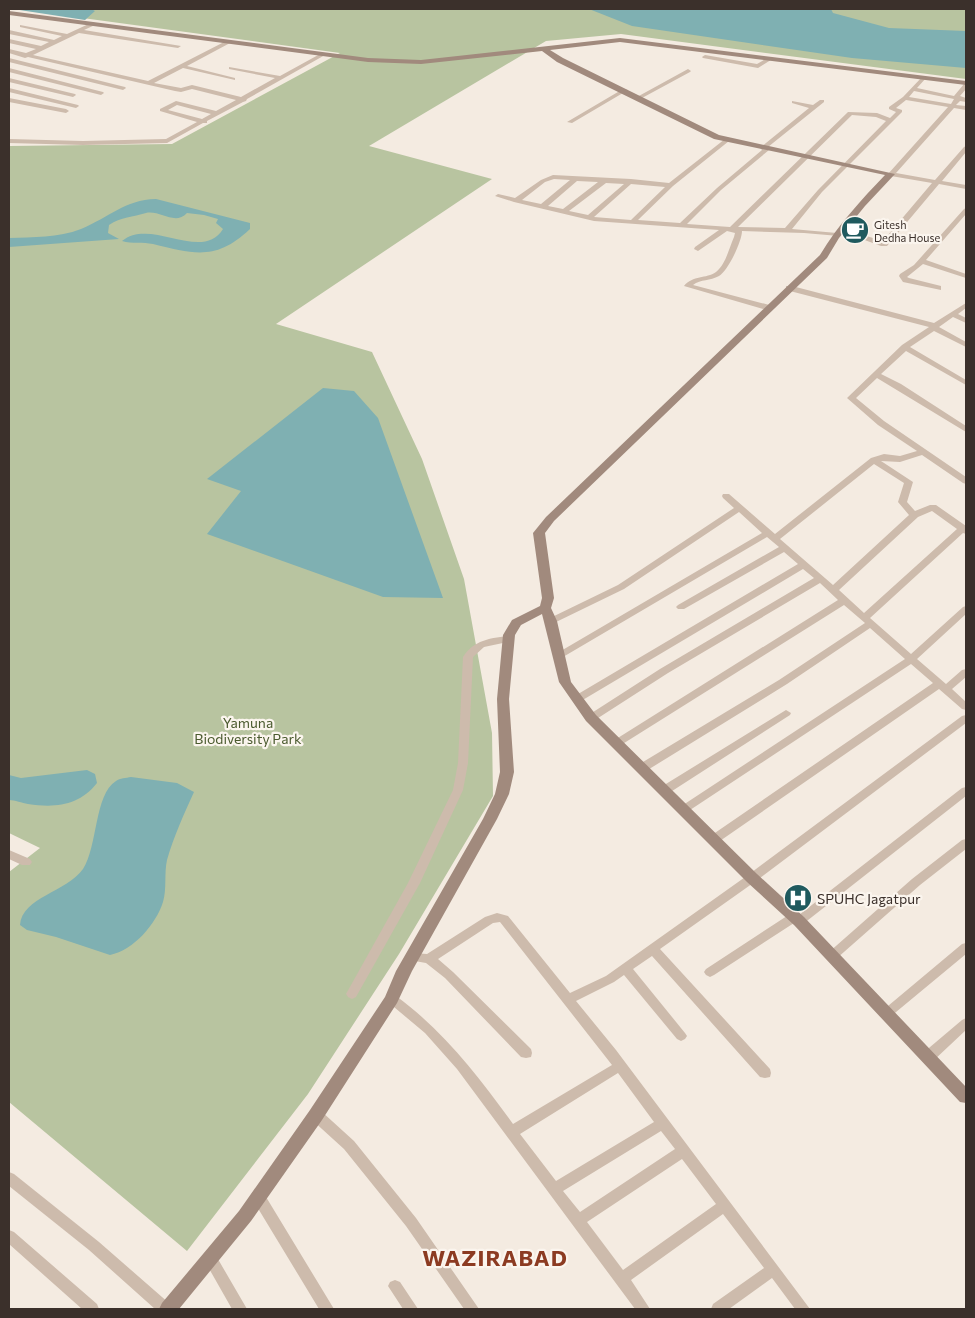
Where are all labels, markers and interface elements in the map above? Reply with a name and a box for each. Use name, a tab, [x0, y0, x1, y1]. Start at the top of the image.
cafe icon: Gitesh Dedha House	[840, 215, 870, 245]
place label: Gitesh Dedha House	[874, 218, 940, 244]
park label: Yamuna Biodiversity Park	[194, 714, 302, 747]
hospital icon: SPUHC Jagatpur	[783, 883, 813, 913]
place label: SPUHC Jagatpur	[817, 890, 921, 907]
district label: WAZIRABAD	[422, 1244, 568, 1271]

